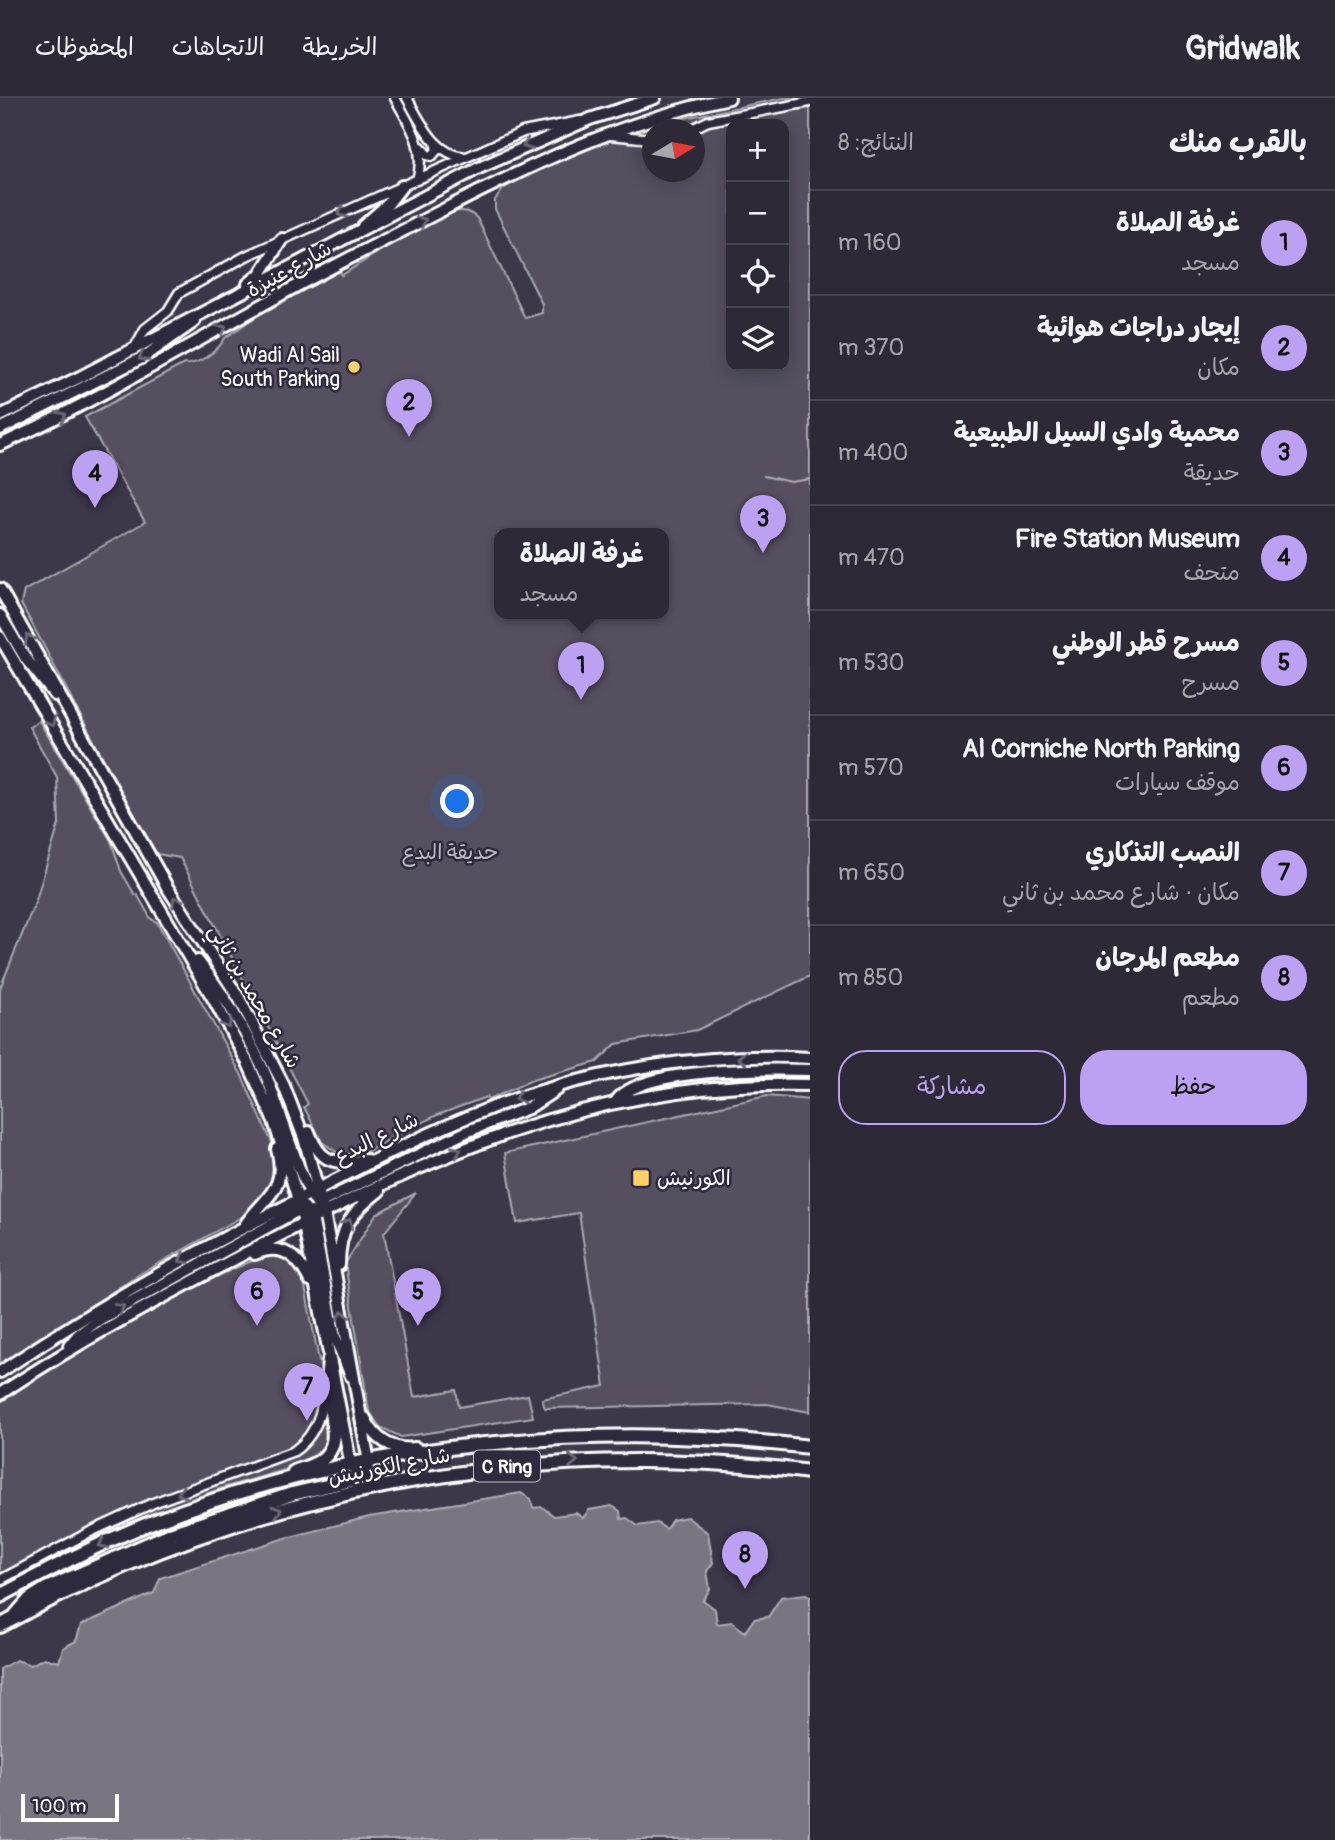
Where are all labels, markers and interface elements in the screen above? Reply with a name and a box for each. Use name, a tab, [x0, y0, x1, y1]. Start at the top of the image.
text: Gridwalk	[1185, 28, 1300, 69]
text: المحفوظات	[35, 33, 134, 62]
text: الاتجاهات	[172, 33, 265, 62]
text: الخريطة	[303, 33, 377, 62]
north arrow	[642, 119, 705, 182]
map controls	[726, 119, 789, 371]
button: +	[726, 119, 789, 182]
text: بالقرب منك	[1169, 124, 1307, 161]
text: النتائج: 8	[838, 128, 914, 157]
one-way arrow	[521, 137, 533, 151]
button: −	[726, 182, 789, 245]
one-way arrow	[337, 205, 349, 219]
text: غرفة الصلاة	[1116, 207, 1240, 239]
one-way arrow	[415, 216, 427, 230]
text: 160 m	[838, 228, 902, 257]
text: 1	[1280, 228, 1289, 257]
street label: شارع عنيزة	[242, 235, 337, 305]
button: locate	[726, 245, 789, 308]
text: مسجد	[1181, 248, 1240, 277]
button: layers	[726, 308, 789, 371]
text: إيجار دراجات هوائية	[1037, 312, 1240, 344]
one-way arrow	[214, 324, 227, 337]
text: 370 m	[838, 333, 904, 362]
text: 2	[1278, 333, 1290, 362]
place label: Wadi Al Sail South Parking	[220, 342, 340, 393]
one-way arrow	[138, 349, 151, 362]
text: مكان	[1197, 353, 1240, 382]
marker: Wadi Al Sail South Parking	[346, 359, 362, 375]
pin: 2	[386, 379, 432, 437]
one-way arrow	[55, 410, 67, 424]
text: محمية وادي السيل الطبيعية	[954, 417, 1240, 449]
text: 400 m	[838, 438, 908, 467]
text: 3	[1278, 438, 1290, 467]
pin: 4	[72, 450, 118, 508]
text: حديقة	[1184, 458, 1240, 487]
pin: 3	[740, 495, 786, 553]
text: Fire Station Museum	[1015, 523, 1240, 555]
popup	[494, 528, 669, 619]
text: غرفة الصلاة	[519, 538, 644, 570]
text: 470 m	[838, 543, 905, 572]
text: 4	[1277, 543, 1291, 572]
text: متحف	[1184, 558, 1240, 587]
text: مسجد	[519, 579, 578, 608]
text: مسرح قطر الوطني	[1052, 627, 1240, 659]
one-way arrow	[24, 633, 37, 646]
pin: 1	[558, 642, 604, 700]
text: 530 m	[838, 648, 904, 677]
text: 5	[1278, 648, 1290, 677]
text: مسرح	[1182, 668, 1240, 697]
one-way arrow	[42, 715, 55, 728]
text: Al Corniche North Parking	[962, 733, 1240, 765]
text: 570 m	[838, 753, 904, 782]
text: 6	[1277, 753, 1291, 782]
text: موقف سيارات	[1115, 768, 1240, 797]
your location	[440, 784, 474, 818]
text: النصب التذكاري	[1085, 837, 1240, 869]
park label: حديقة البدع	[402, 839, 498, 867]
text: 650 m	[838, 858, 905, 887]
text: 7	[1278, 858, 1290, 887]
text: مكان · شارع محمد بن ثاني	[1002, 878, 1240, 907]
one-way arrow	[172, 896, 185, 909]
street label: شارع محمد بن ثاني	[198, 919, 307, 1076]
text: مطعم المرجان	[1095, 942, 1240, 974]
text: 850 m	[838, 963, 903, 992]
text: 8	[1278, 963, 1290, 992]
text: مطعم	[1182, 983, 1240, 1012]
one-way arrow	[219, 1017, 233, 1030]
button: مشاركة	[838, 1050, 1066, 1125]
button: حفظ	[1080, 1050, 1307, 1125]
one-way arrow	[736, 1051, 747, 1066]
one-way arrow	[513, 1090, 525, 1104]
street label: شارع البدع	[330, 1106, 423, 1171]
one-way arrow	[450, 1145, 462, 1159]
place label: الكورنيش	[657, 1165, 731, 1192]
marker: الكورنيش	[631, 1168, 651, 1188]
one-way arrow	[340, 1217, 353, 1230]
one-way arrow	[177, 1251, 190, 1264]
pin: 6	[234, 1268, 280, 1326]
pin: 5	[395, 1268, 441, 1326]
one-way arrow	[112, 1303, 125, 1316]
one-way arrow	[336, 1310, 351, 1321]
pin: 7	[284, 1363, 330, 1421]
street label: شارع الكورنيش	[326, 1441, 453, 1493]
road number: C Ring	[474, 1450, 540, 1482]
one-way arrow	[568, 1454, 579, 1469]
one-way arrow	[176, 1484, 188, 1498]
one-way arrow	[271, 1505, 283, 1519]
pin: 8	[722, 1531, 768, 1589]
one-way arrow	[98, 1536, 110, 1550]
scale bar	[21, 1791, 119, 1823]
text: 100 m	[32, 1794, 86, 1818]

